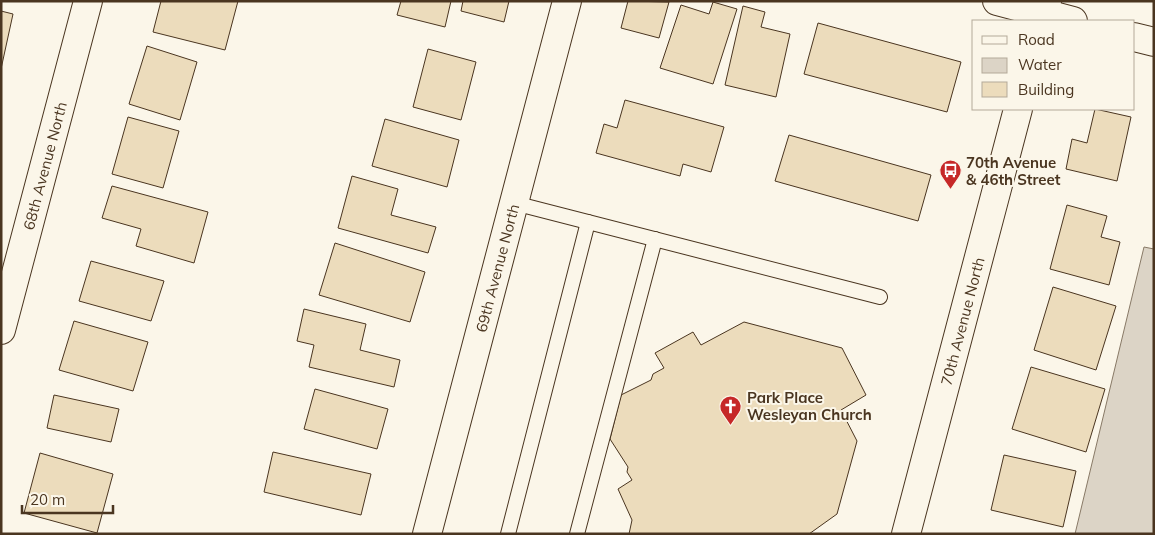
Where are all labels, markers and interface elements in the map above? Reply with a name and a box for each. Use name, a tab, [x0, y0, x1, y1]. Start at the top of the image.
legend	[972, 20, 1135, 110]
text: Road	[1018, 30, 1055, 49]
text: Water	[1018, 55, 1062, 74]
text: Building	[1018, 80, 1074, 99]
street label: 68th Avenue North	[18, 99, 71, 232]
place label: 70th Avenue & 46th Street	[966, 153, 1061, 189]
bus stop icon: 70th Avenue & 46th Street	[938, 159, 962, 190]
street label: 69th Avenue North	[471, 202, 523, 334]
street label: 70th Avenue North	[936, 255, 988, 387]
place label: Park Place Wesleyan Church	[747, 388, 872, 424]
church icon: Park Place Wesleyan Church	[719, 394, 743, 425]
scale bar	[22, 482, 114, 514]
text: 20 m	[30, 490, 65, 509]

